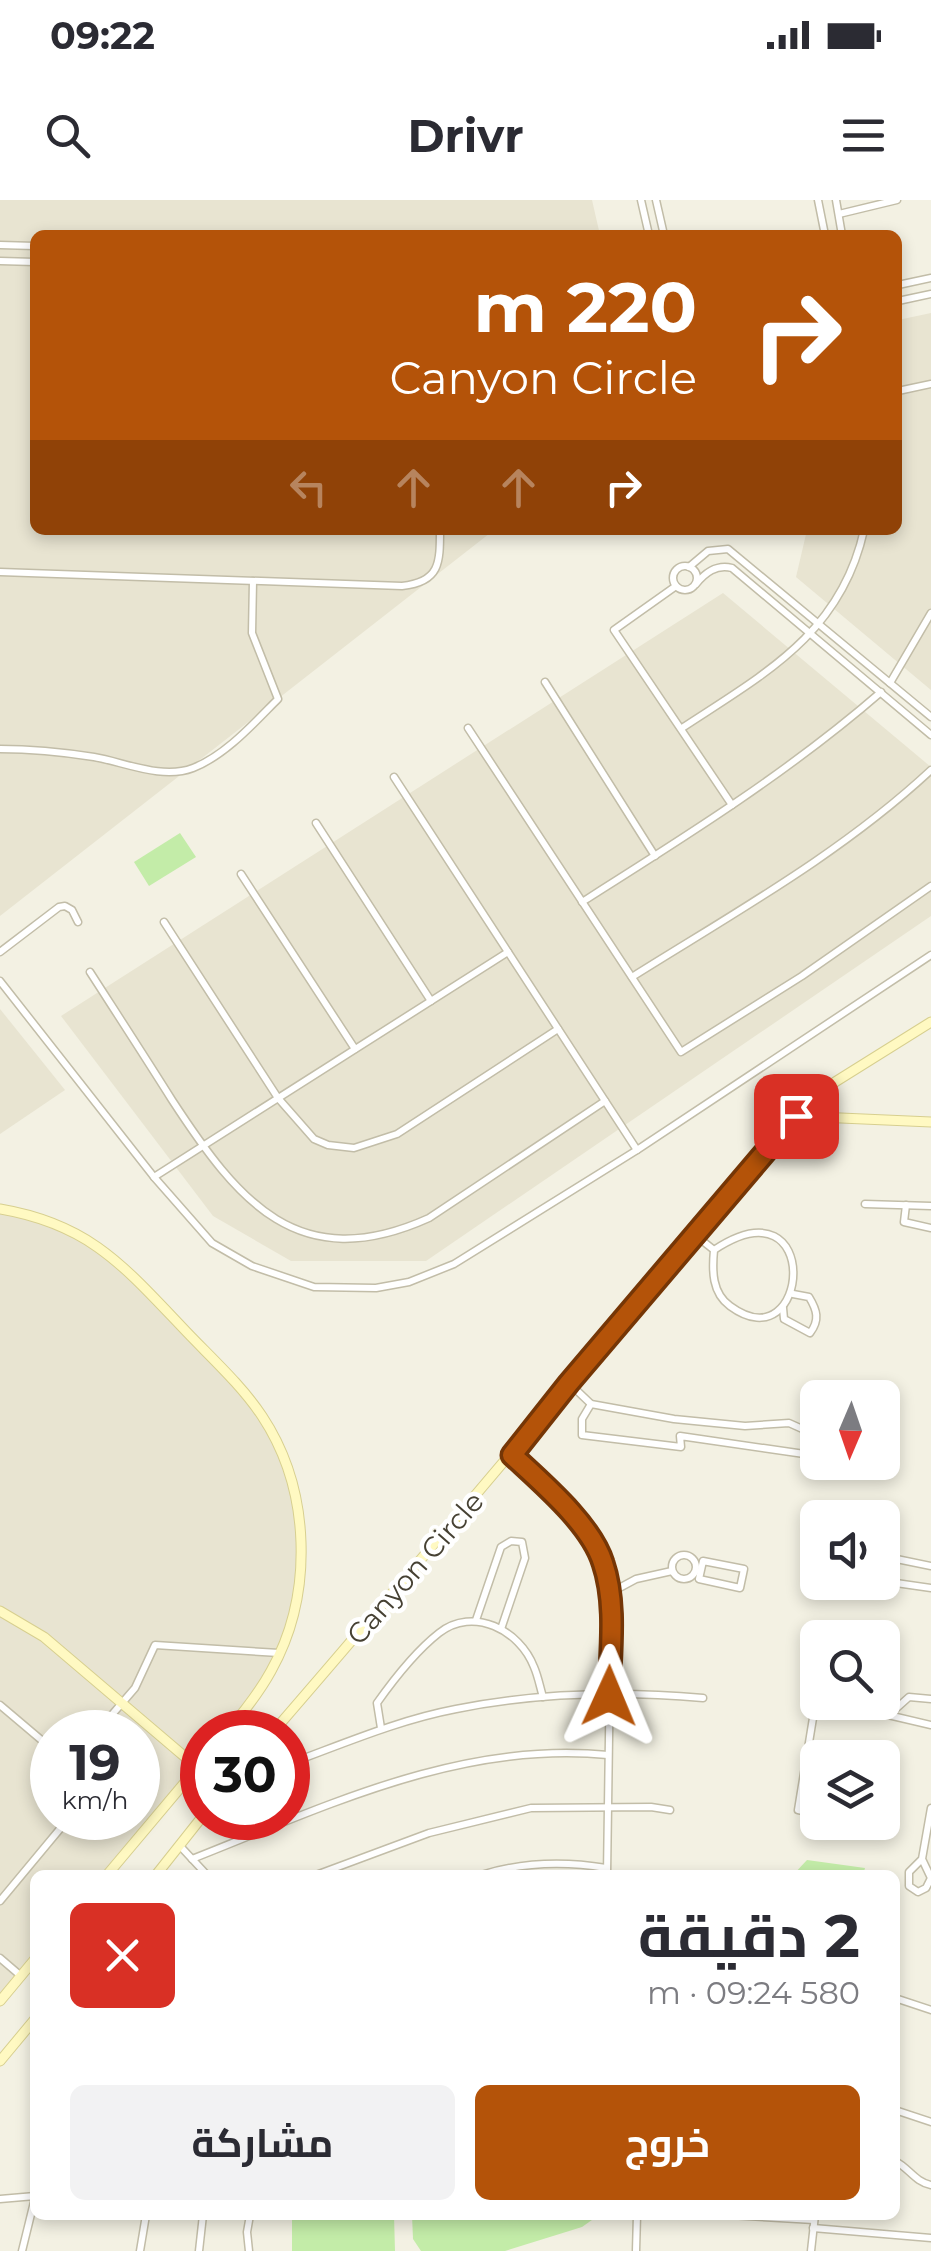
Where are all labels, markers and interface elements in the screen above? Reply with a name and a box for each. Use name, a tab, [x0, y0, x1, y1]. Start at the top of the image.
text: 09:22	[50, 12, 155, 59]
icon: search	[40, 108, 95, 163]
text: Drivr	[407, 108, 524, 163]
icon: menu	[836, 108, 891, 163]
text: 220 m	[474, 264, 697, 350]
icon: right	[732, 270, 862, 400]
text: Canyon Circle	[389, 350, 697, 405]
icon: left	[281, 460, 336, 515]
icon: ahead	[386, 460, 441, 515]
icon: ahead	[491, 460, 546, 515]
icon: right	[596, 460, 651, 515]
pin	[754, 1074, 839, 1159]
icon: arrive	[769, 1089, 824, 1144]
north arrow	[800, 1380, 900, 1480]
map controls	[800, 1380, 900, 1840]
street label: Canyon Circle	[339, 1485, 491, 1651]
button: sound	[800, 1500, 900, 1600]
button: search	[800, 1620, 900, 1720]
position arrow	[557, 1644, 661, 1748]
speed limit sign: 30	[180, 1710, 310, 1840]
text: 19	[69, 1732, 121, 1793]
button: layers	[800, 1740, 900, 1840]
text: km/h	[62, 1785, 128, 1815]
text: 2 دقيقة	[638, 1899, 860, 1972]
button: close	[70, 1903, 175, 2008]
text: 580 m · 09:24	[647, 1973, 860, 2012]
button: مشاركة	[70, 2085, 455, 2200]
button: خروج	[475, 2085, 860, 2200]

